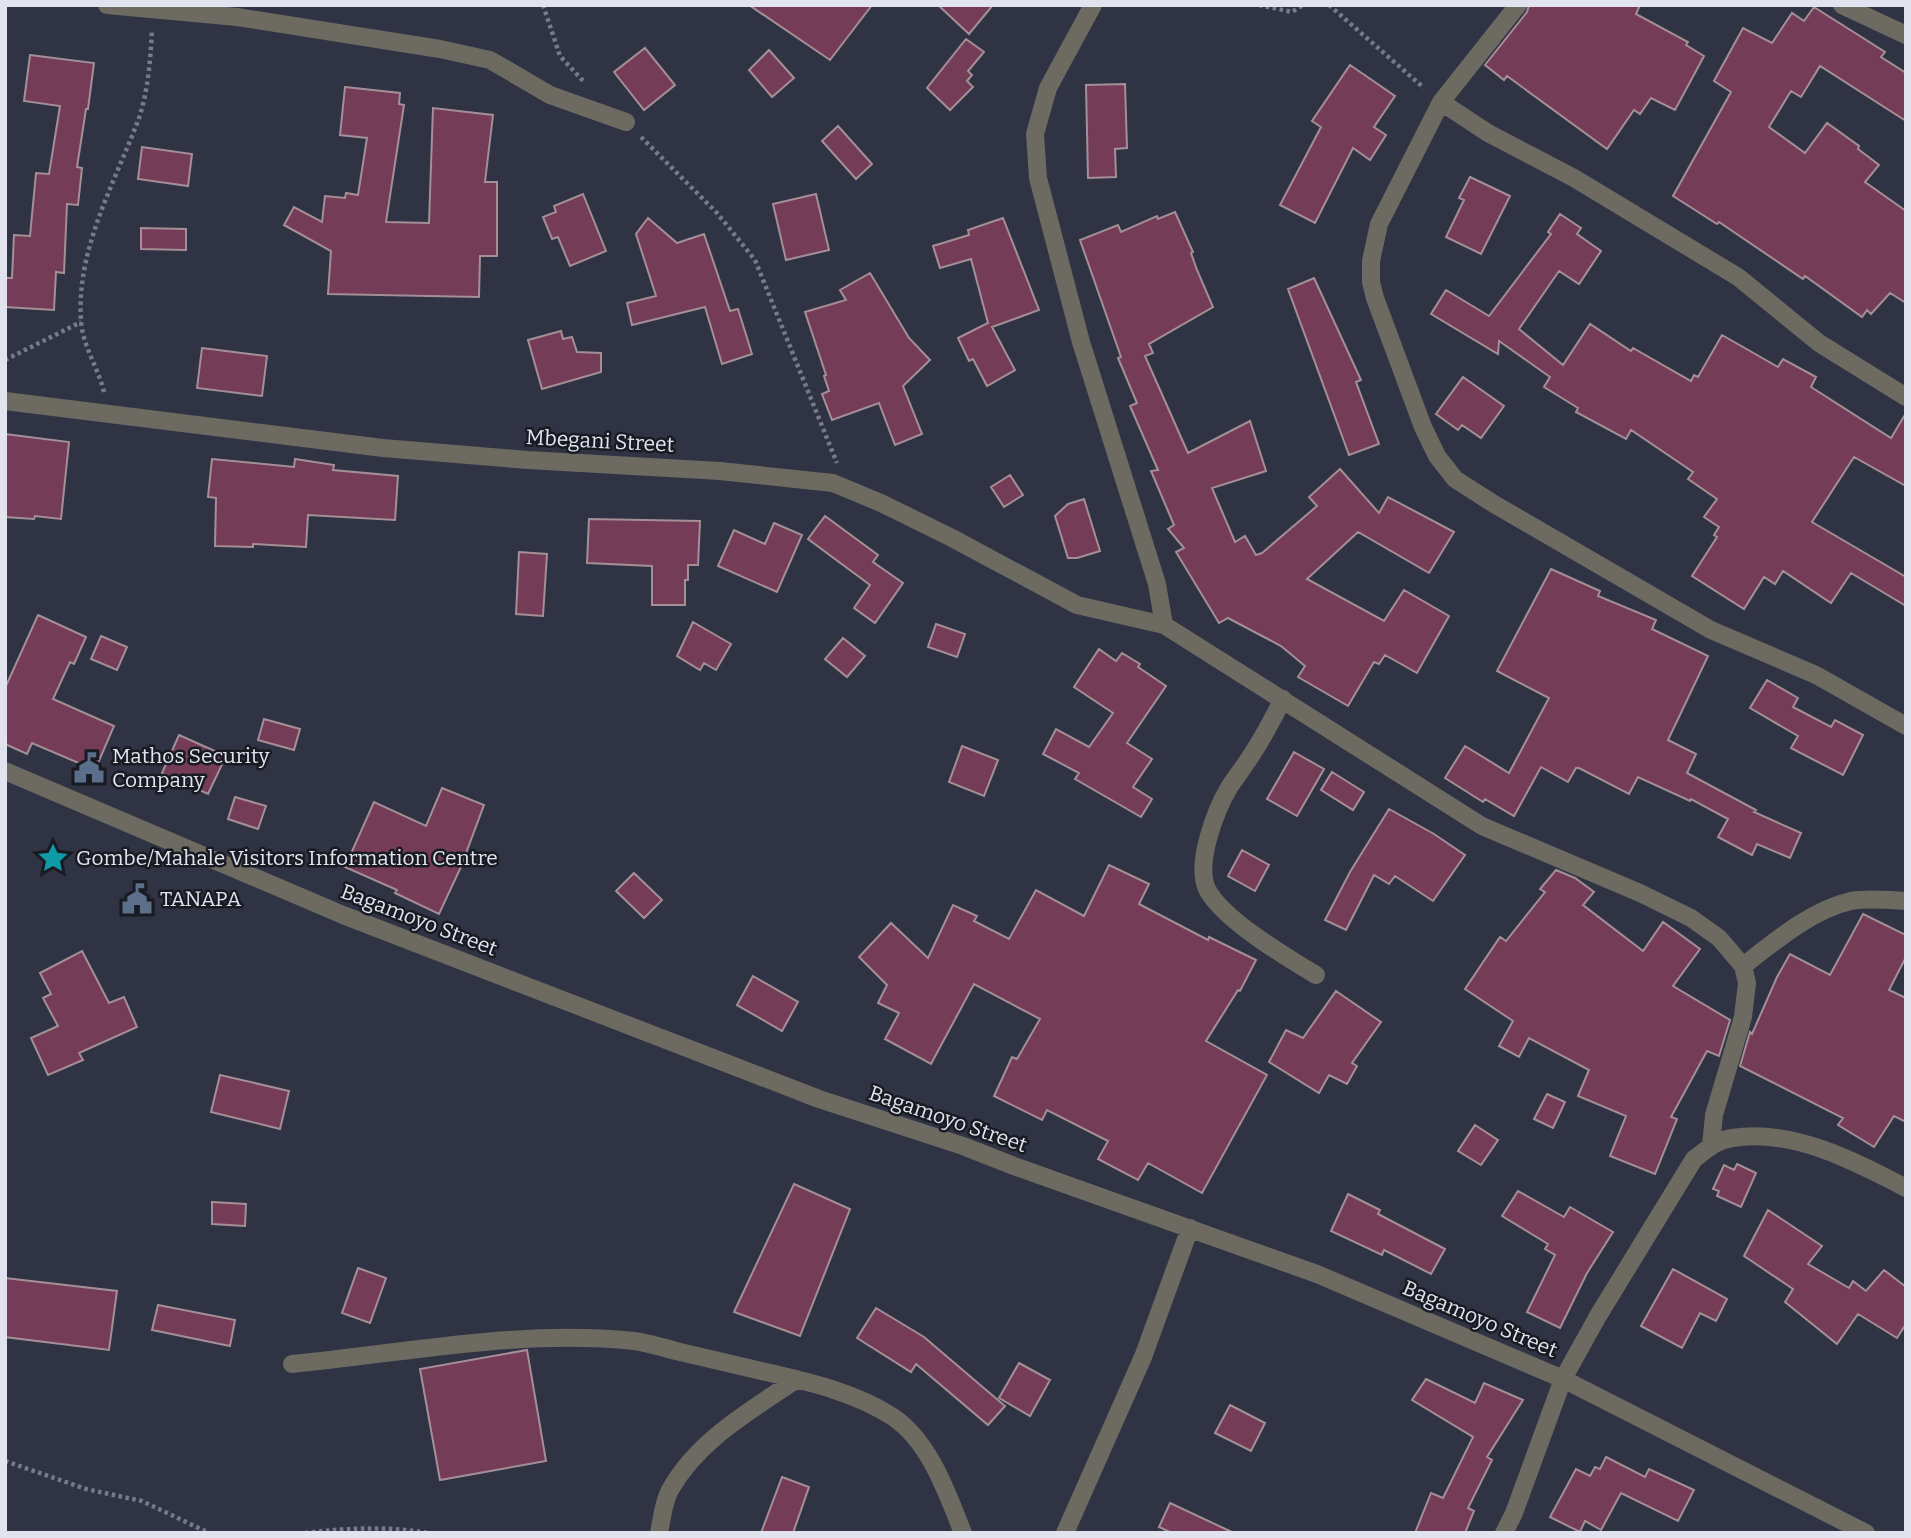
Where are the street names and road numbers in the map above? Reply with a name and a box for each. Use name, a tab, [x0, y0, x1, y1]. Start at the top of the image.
street label: Mbegani Street	[525, 424, 675, 458]
street label: Bagamoyo Street	[337, 878, 501, 962]
street label: Bagamoyo Street	[866, 1080, 1031, 1158]
street label: Bagamoyo Street	[1399, 1275, 1562, 1363]

